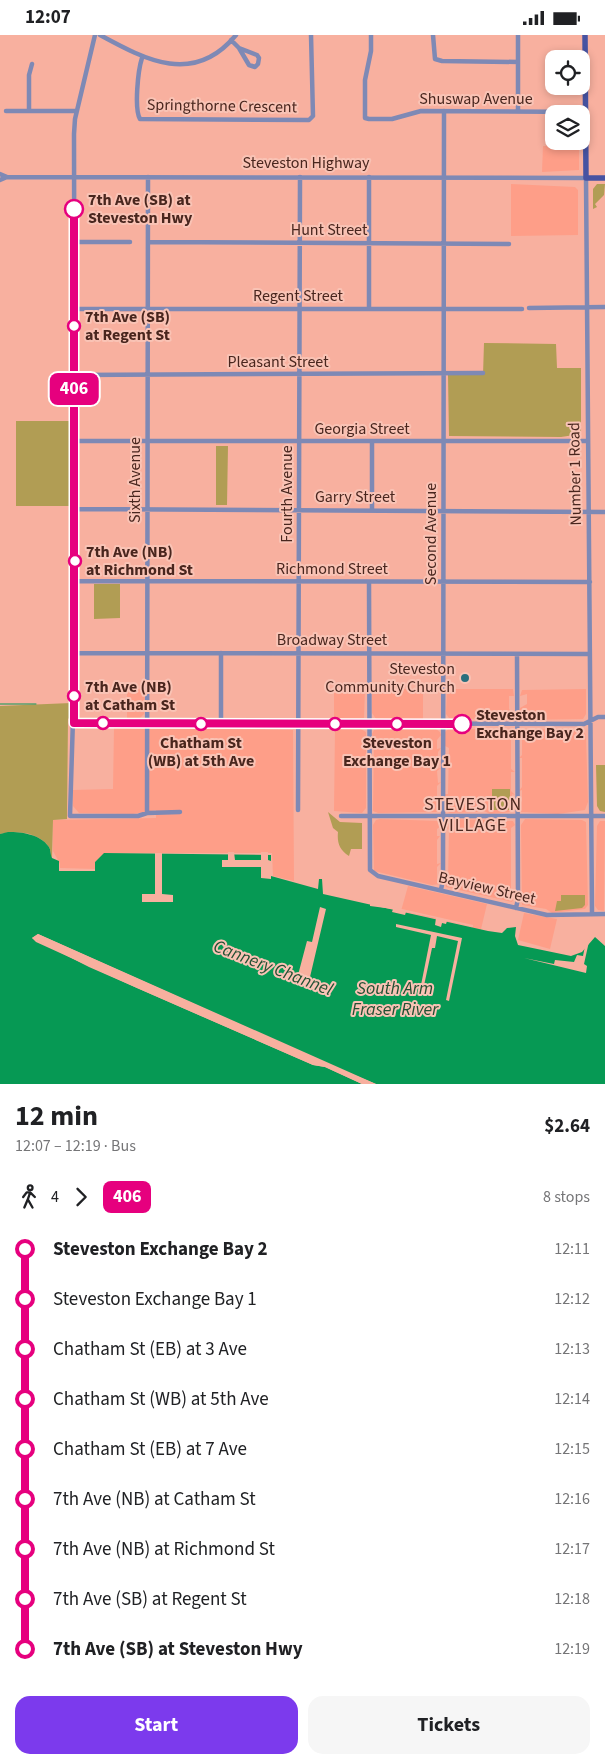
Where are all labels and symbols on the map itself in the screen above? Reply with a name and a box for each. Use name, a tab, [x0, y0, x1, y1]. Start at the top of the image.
street label: Shuswap Avenue	[419, 88, 533, 110]
street label: Springthorne Crescent	[147, 94, 298, 118]
street label: Steveston Highway	[243, 152, 370, 174]
place label: 7th Ave (SB) at Steveston Hwy	[88, 189, 193, 229]
marker: 7th Ave (SB) at Steveston Hwy	[64, 199, 84, 219]
street label: Hunt Street	[291, 219, 368, 241]
street label: Regent Street	[253, 285, 344, 307]
place label: 7th Ave (SB) at Regent St	[85, 306, 170, 346]
marker: 7th Ave (SB) at Regent St	[67, 319, 81, 333]
street label: Pleasant Street	[227, 351, 329, 373]
line badge: 406	[45, 373, 103, 405]
street label: Georgia Street	[314, 418, 410, 440]
street label: Number 1 Road	[563, 422, 587, 526]
street label: Sixth Avenue	[124, 437, 146, 523]
street label: Fourth Avenue	[276, 445, 298, 543]
street label: Second Avenue	[420, 483, 442, 585]
street label: Garry Street	[315, 486, 396, 508]
place label: 7th Ave (NB) at Richmond St	[86, 541, 193, 581]
marker: 7th Ave (NB) at Richmond St	[68, 554, 82, 568]
street label: Richmond Street	[276, 558, 389, 580]
street label: Broadway Street	[277, 629, 388, 651]
place label: Steveston Community Church	[325, 658, 455, 698]
marker: Steveston Community Church	[459, 672, 471, 684]
place label: 7th Ave (NB) at Catham St	[85, 676, 175, 716]
marker: 7th Ave (NB) at Catham St	[67, 689, 81, 703]
place label: Steveston Exchange Bay 2	[476, 704, 584, 744]
marker: Steveston Exchange Bay 2	[452, 714, 472, 734]
unlabelled marker	[96, 716, 110, 730]
marker: Chatham St (WB) at 5th Ave	[194, 717, 208, 731]
unlabelled marker	[328, 717, 342, 731]
marker: Steveston Exchange Bay 1	[390, 717, 404, 731]
place label: Chatham St (WB) at 5th Ave	[148, 732, 254, 772]
place label: Steveston Exchange Bay 1	[343, 732, 451, 772]
district label: STEVESTON VILLAGE	[424, 792, 522, 838]
street label: Bayview Street	[436, 866, 538, 910]
water label: Cannery Channel	[210, 934, 337, 1002]
water label: South Arm Fraser River	[352, 976, 439, 1022]

